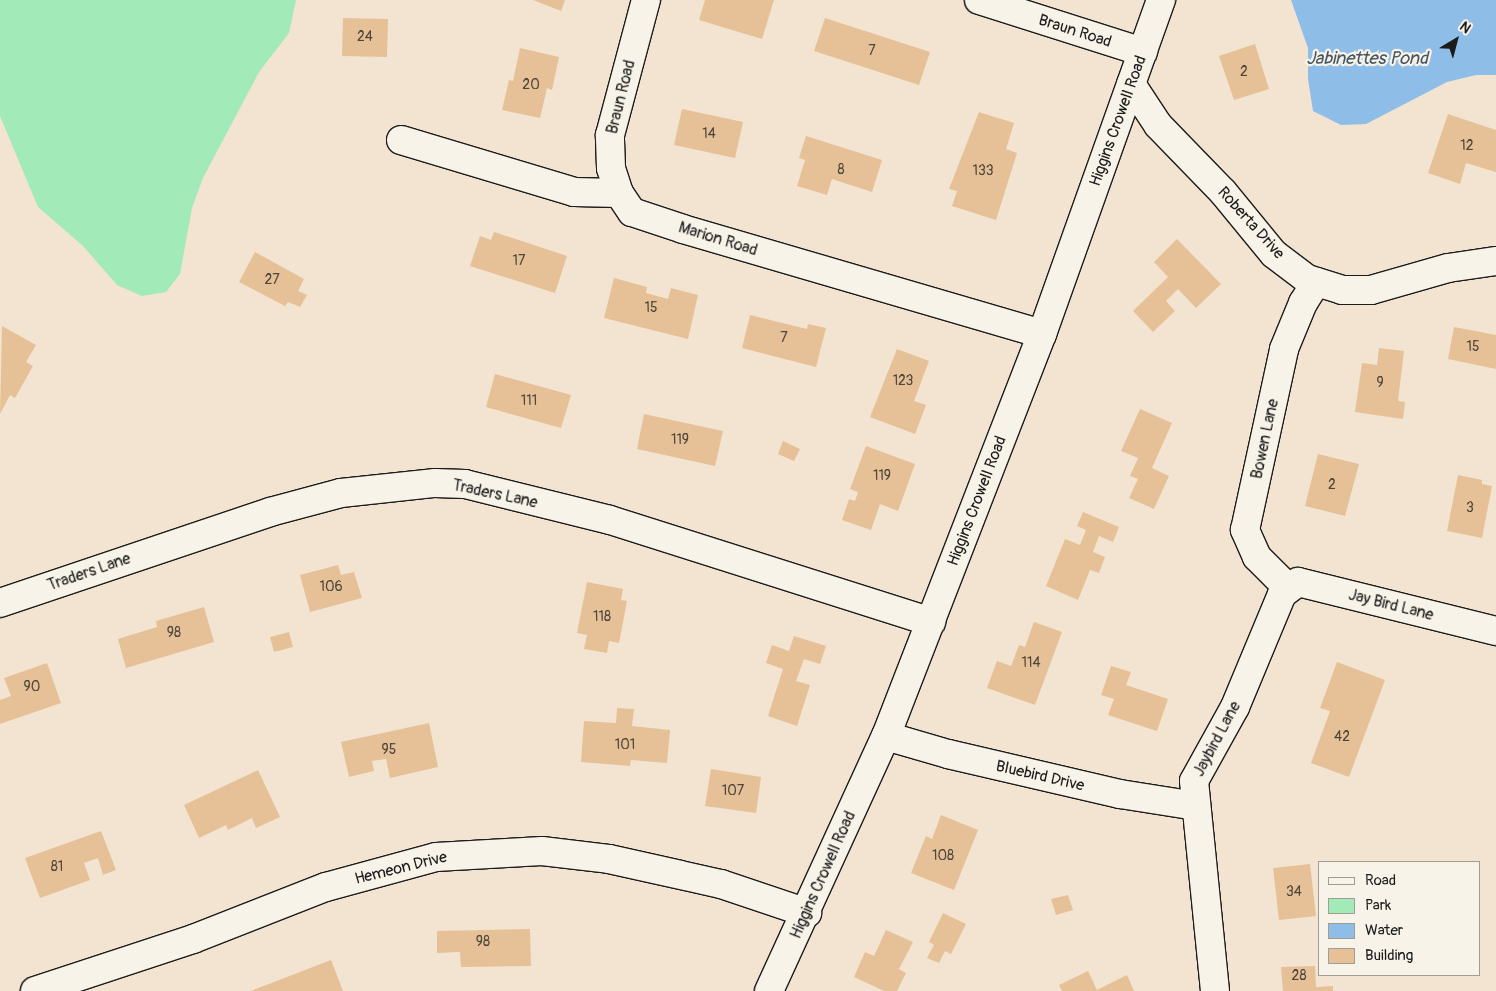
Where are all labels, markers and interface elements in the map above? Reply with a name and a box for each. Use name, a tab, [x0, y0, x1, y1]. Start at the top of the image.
street label: Braun Road	[1036, 10, 1114, 52]
north arrow	[1431, 15, 1481, 65]
text: N	[1456, 18, 1474, 37]
house number: 24	[357, 29, 373, 45]
house number: 7	[868, 43, 876, 59]
water label: Jabinettes Pond	[1306, 48, 1428, 70]
street label: Higgins Crowell Road	[1085, 53, 1151, 189]
street label: Braun Road	[603, 58, 639, 136]
house number: 2	[1240, 64, 1248, 80]
house number: 20	[522, 77, 540, 93]
house number: 14	[702, 126, 716, 142]
house number: 12	[1460, 138, 1474, 154]
house number: 8	[837, 162, 845, 178]
house number: 133	[972, 163, 994, 179]
street label: Roberta Drive	[1213, 183, 1289, 263]
street label: Marion Road	[676, 218, 760, 260]
house number: 17	[513, 253, 525, 269]
house number: 27	[264, 272, 280, 288]
house number: 15	[644, 300, 658, 316]
house number: 7	[780, 330, 788, 346]
house number: 15	[1466, 339, 1480, 355]
house number: 123	[893, 373, 913, 389]
house number: 9	[1376, 375, 1384, 391]
house number: 111	[521, 393, 537, 409]
street label: Bowen Lane	[1247, 397, 1283, 481]
house number: 119	[671, 432, 689, 448]
street label: Higgins Crowell Road	[943, 433, 1011, 569]
house number: 119	[873, 468, 891, 484]
street label: Traders Lane	[451, 476, 539, 512]
house number: 2	[1328, 477, 1336, 493]
house number: 3	[1466, 500, 1474, 516]
street label: Traders Lane	[45, 549, 133, 595]
house number: 106	[319, 579, 343, 595]
street label: Jay Bird Lane	[1346, 585, 1436, 625]
house number: 118	[593, 609, 611, 625]
house number: 98	[167, 625, 181, 641]
house number: 114	[1021, 655, 1041, 671]
house number: 90	[24, 679, 40, 695]
street label: Jaybird Lane	[1189, 698, 1245, 780]
house number: 42	[1334, 729, 1350, 745]
house number: 101	[615, 737, 635, 753]
house number: 95	[382, 742, 396, 758]
street label: Bluebird Drive	[994, 756, 1086, 796]
house number: 107	[722, 783, 744, 799]
street label: Higgins Crowell Road	[786, 808, 860, 942]
street label: Hemeon Drive	[353, 847, 449, 889]
house number: 108	[932, 848, 954, 864]
house number: 81	[51, 859, 63, 875]
legend	[1318, 861, 1481, 976]
text: Road	[1365, 871, 1396, 890]
house number: 34	[1286, 884, 1302, 900]
text: Park	[1365, 896, 1391, 915]
text: Water	[1365, 921, 1403, 940]
house number: 98	[476, 934, 490, 950]
text: Building	[1365, 946, 1413, 965]
house number: 28	[1292, 968, 1306, 984]

